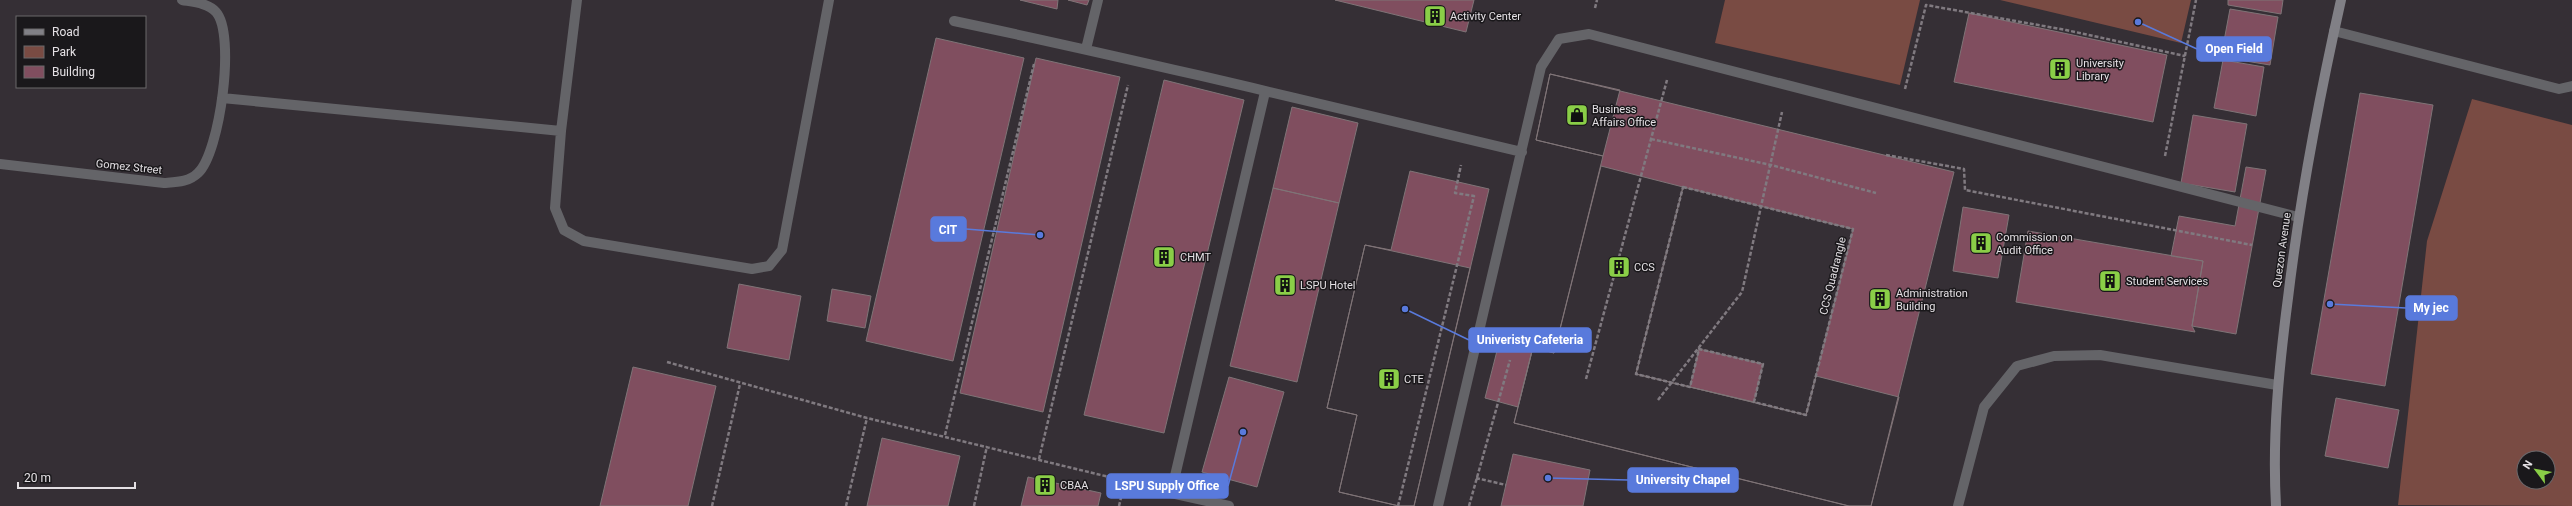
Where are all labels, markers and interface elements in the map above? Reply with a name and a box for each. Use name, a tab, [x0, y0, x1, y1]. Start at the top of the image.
building icon: Activity Center	[1422, 3, 1448, 29]
place label: Activity Center	[1450, 10, 1521, 23]
legend	[16, 16, 146, 88]
text: Road	[52, 25, 80, 39]
callout: Open Field	[2197, 37, 2271, 61]
text: Open Field	[2205, 42, 2263, 56]
text: Park	[52, 45, 77, 59]
building icon: University Library	[2047, 56, 2073, 82]
place label: University Library	[2076, 57, 2125, 83]
text: Building	[52, 65, 95, 79]
shop icon: Business Affairs Office	[1564, 102, 1590, 128]
place label: Business Affairs Office	[1592, 103, 1656, 129]
street label: Gomez Street	[95, 157, 163, 177]
street label: Quezon Avenue	[2270, 211, 2294, 288]
callout: CIT	[931, 217, 966, 241]
text: CIT	[939, 223, 958, 237]
building icon: Commission on Audit Office	[1968, 230, 1994, 256]
place label: Commission on Audit Office	[1996, 231, 2073, 257]
street label: CCS Quadrangle	[1817, 236, 1849, 316]
building icon: CHMT	[1151, 244, 1177, 270]
place label: CHMT	[1180, 251, 1211, 264]
building icon: CCS	[1606, 254, 1632, 280]
place label: CCS	[1634, 261, 1655, 274]
building icon: Student Services	[2097, 268, 2123, 294]
building icon: LSPU Hotel	[1272, 272, 1298, 298]
place label: Student Services	[2126, 275, 2208, 288]
place label: LSPU Hotel	[1300, 279, 1355, 292]
building icon: Administration Building	[1867, 286, 1893, 312]
place label: Administration Building	[1896, 287, 1968, 313]
callout: My jec	[2406, 296, 2457, 320]
text: My jec	[2413, 301, 2449, 315]
callout: Univeristy Cafeteria	[1469, 328, 1591, 352]
text: Univeristy Cafeteria	[1477, 333, 1584, 347]
building icon: CTE	[1376, 366, 1402, 392]
place label: CTE	[1404, 373, 1424, 386]
north arrow	[2516, 450, 2556, 490]
text: N	[2520, 458, 2536, 472]
scale bar	[18, 464, 135, 490]
callout: University Chapel	[1628, 468, 1738, 492]
text: 20 m	[24, 471, 51, 485]
building icon: CBAA	[1032, 472, 1058, 498]
text: University Chapel	[1636, 473, 1730, 487]
callout: LSPU Supply Office	[1107, 474, 1228, 498]
place label: CBAA	[1060, 479, 1089, 492]
text: LSPU Supply Office	[1115, 479, 1220, 493]

